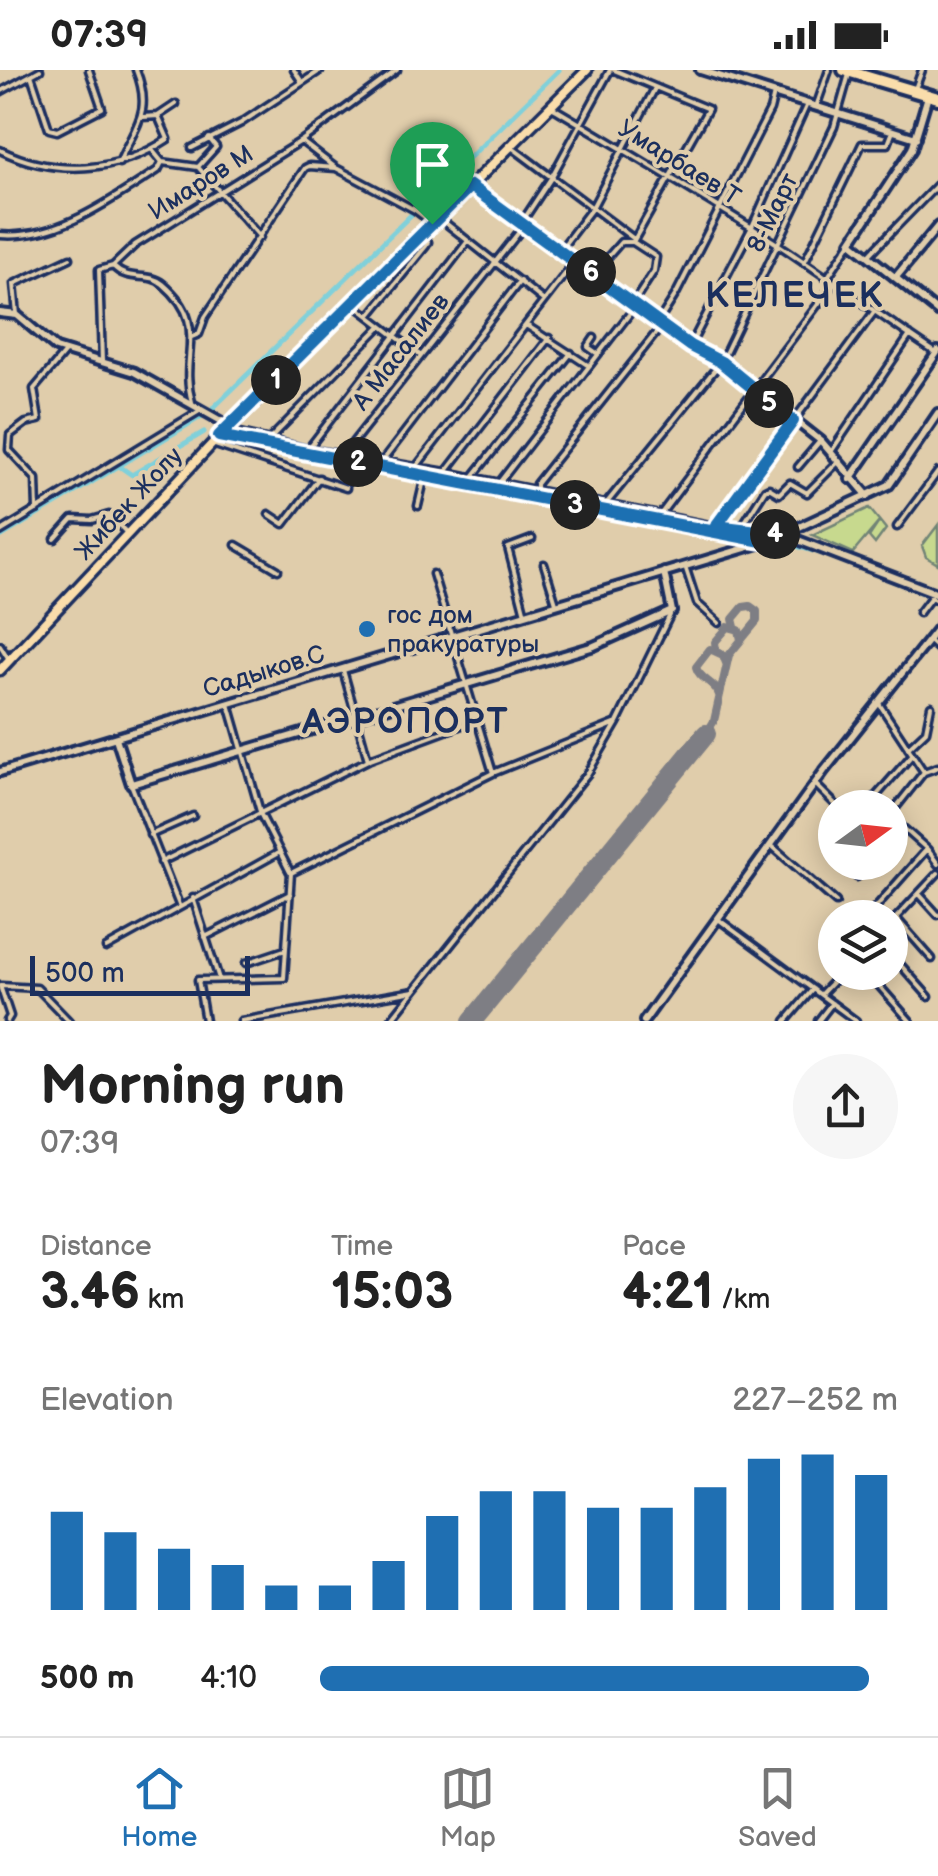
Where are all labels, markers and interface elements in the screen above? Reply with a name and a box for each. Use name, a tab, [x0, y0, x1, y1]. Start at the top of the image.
text: 07:39	[50, 13, 148, 58]
street label: Умарбаев Т	[612, 113, 746, 213]
pin	[390, 122, 475, 225]
icon: arrive	[405, 137, 460, 192]
street label: Имаров М	[143, 139, 259, 227]
street label: 8-Март	[741, 168, 806, 258]
pin: 6	[566, 247, 616, 297]
text: 6	[583, 255, 599, 288]
district label: КЕЛЕЧЕК	[705, 275, 885, 318]
street label: А Масалиев	[345, 287, 456, 417]
pin: 1	[251, 355, 301, 405]
text: 1	[270, 363, 282, 396]
pin: 5	[744, 378, 794, 428]
text: 5	[761, 386, 777, 419]
pin: 2	[333, 437, 383, 487]
street label: Жибек Жолу	[69, 440, 190, 567]
text: 2	[350, 445, 366, 478]
pin: 3	[550, 480, 600, 530]
text: 3	[567, 488, 583, 521]
pin: 4	[750, 509, 800, 559]
text: 4	[767, 517, 783, 550]
place label: гос дом пракуратуры	[387, 600, 539, 660]
marker: гос дом пракуратуры	[356, 618, 378, 640]
street label: Садыков.С	[199, 639, 329, 705]
district label: АЭРОПОРТ	[301, 701, 510, 744]
north arrow	[818, 790, 908, 880]
map controls	[818, 790, 908, 990]
button: layers	[818, 900, 908, 990]
scale bar	[30, 951, 250, 996]
text: 500 m	[45, 957, 125, 990]
text: Morning run	[40, 1053, 345, 1120]
button: share	[793, 1054, 898, 1159]
text: 07:39	[40, 1124, 119, 1163]
text: Distance	[40, 1230, 152, 1263]
text: Time	[331, 1230, 393, 1263]
text: Pace	[622, 1230, 686, 1263]
text: 3.46	[40, 1263, 140, 1323]
text: 15:03	[331, 1263, 453, 1323]
text: 4:21	[622, 1263, 713, 1323]
text: km	[140, 1283, 184, 1316]
text: /km	[713, 1283, 771, 1316]
text: Elevation	[40, 1381, 173, 1420]
text: 227–252 m	[732, 1381, 898, 1420]
text: 500 m	[40, 1659, 134, 1698]
text: 4:10	[200, 1659, 257, 1698]
tab: Home	[121, 1761, 197, 1854]
tab: Map	[440, 1761, 496, 1854]
tab: Saved	[738, 1761, 817, 1854]

